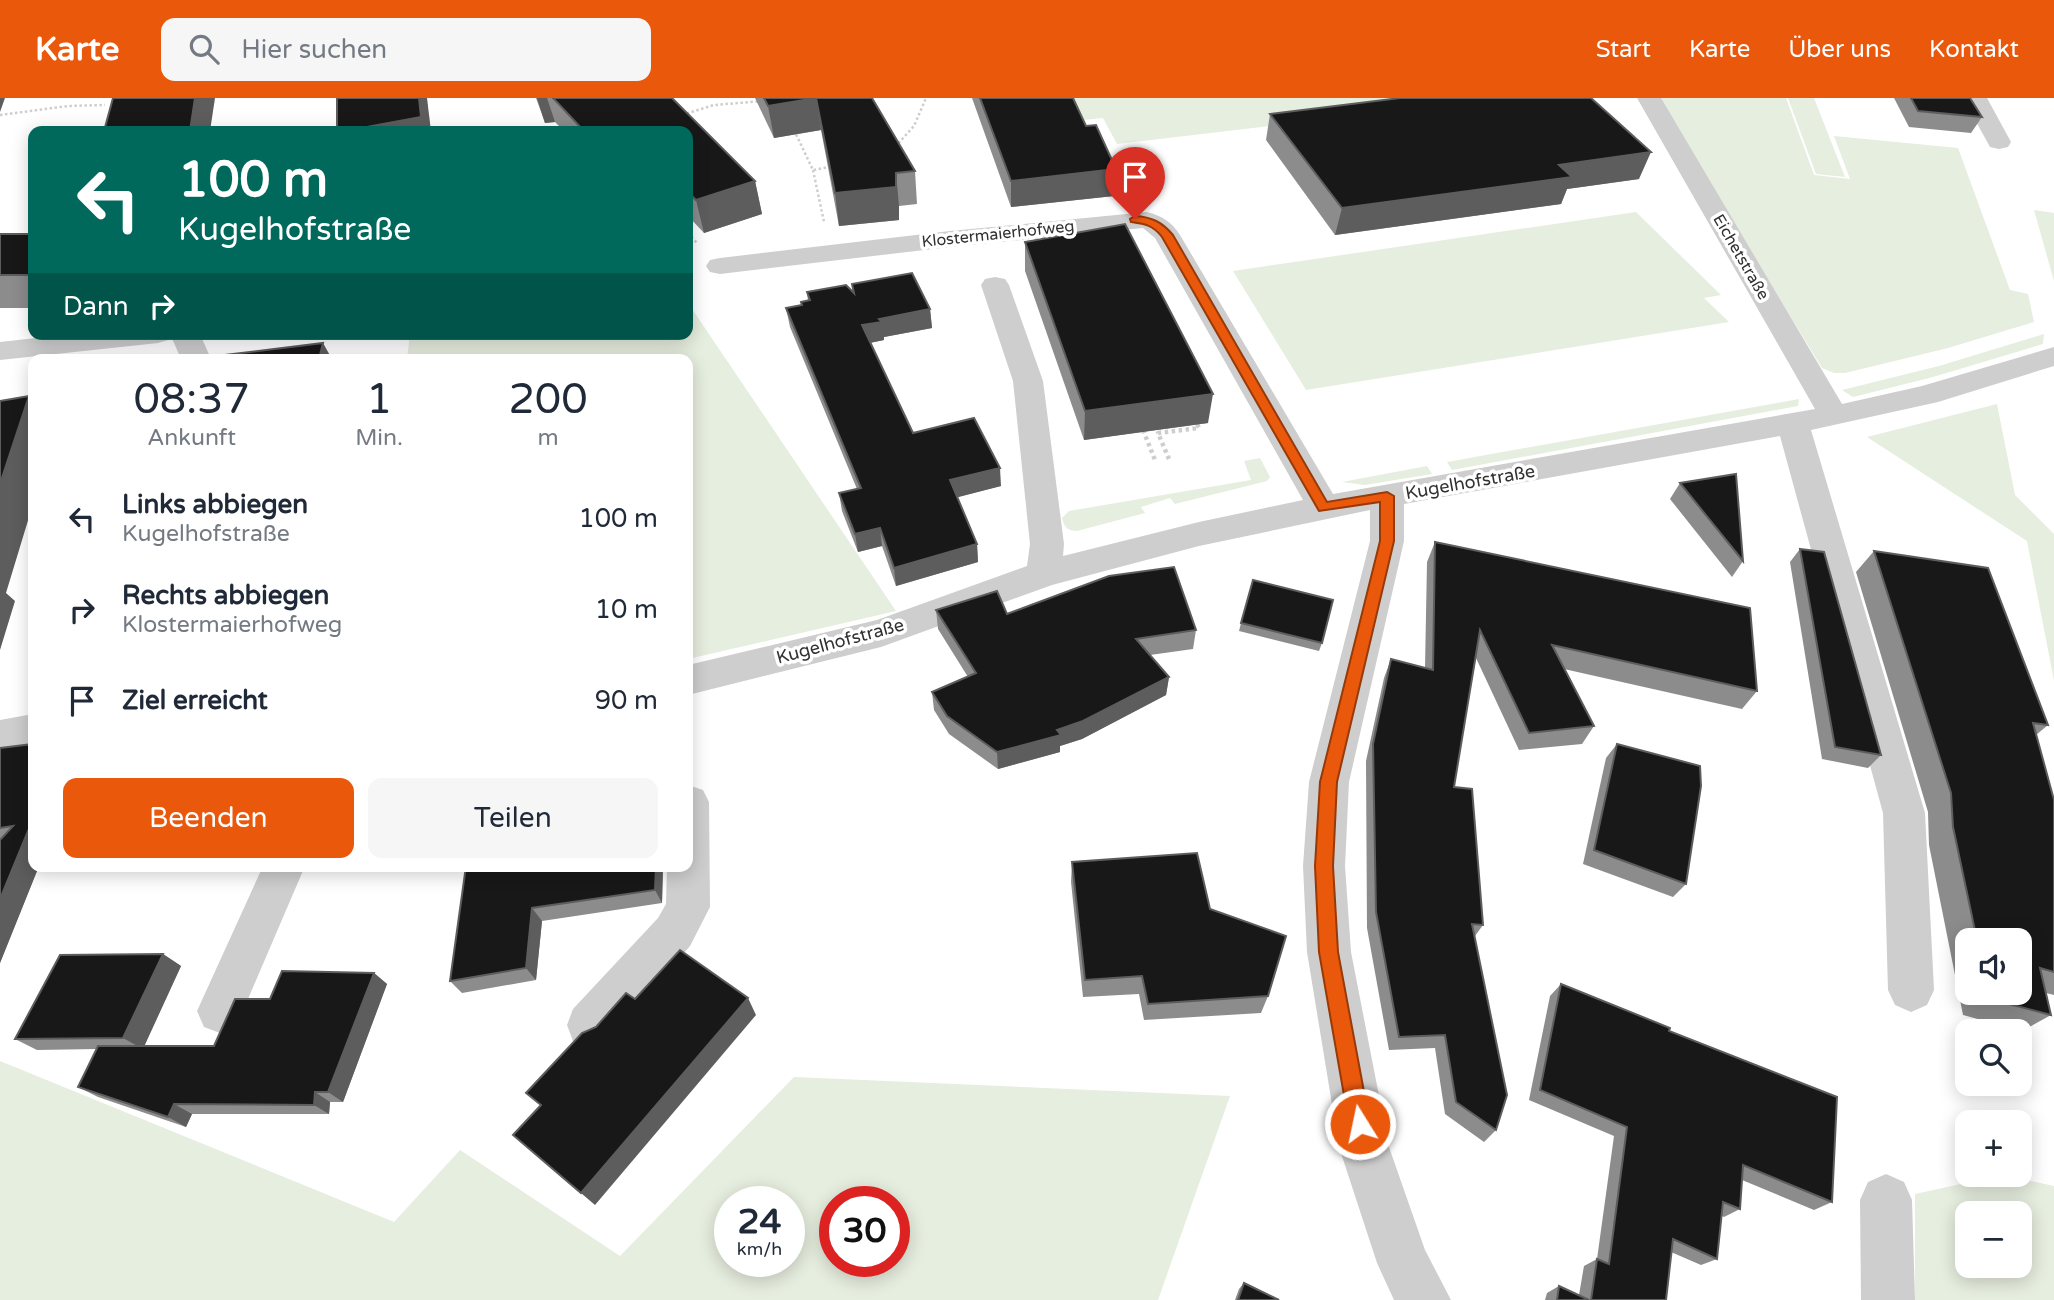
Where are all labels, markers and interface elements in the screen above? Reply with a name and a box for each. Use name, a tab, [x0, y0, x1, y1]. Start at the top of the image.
search box	[161, 18, 651, 81]
text: Karte	[35, 30, 119, 69]
icon: search	[185, 30, 223, 68]
text: Hier suchen	[241, 34, 387, 65]
text: Start	[1596, 35, 1651, 64]
text: Karte	[1689, 35, 1750, 64]
text: Über uns	[1788, 35, 1891, 64]
text: Kontakt	[1929, 35, 2019, 64]
pin	[1105, 147, 1165, 219]
text: 100 m	[178, 151, 328, 210]
icon: left	[63, 154, 154, 245]
icon: arrive	[1116, 158, 1154, 196]
text: Kugelhofstraße	[178, 211, 411, 249]
street label: Eichetstraße	[1709, 211, 1773, 303]
street label: Klostermaierhofweg	[921, 216, 1075, 252]
icon: right	[143, 287, 181, 325]
text: Dann	[63, 291, 129, 322]
text: 08:37	[133, 374, 250, 425]
text: 1	[366, 374, 392, 425]
text: 200	[508, 374, 588, 425]
text: Ankunft	[147, 424, 236, 452]
text: Min.	[355, 424, 403, 452]
text: m	[537, 424, 559, 452]
street label: Kugelhofstraße	[1403, 460, 1537, 504]
text: Links abbiegen	[122, 489, 308, 520]
icon: left	[63, 500, 101, 538]
text: 100 m	[578, 503, 658, 534]
text: Kugelhofstraße	[122, 520, 290, 548]
text: Rechts abbiegen	[122, 580, 329, 611]
icon: right	[63, 591, 101, 629]
text: 10 m	[595, 594, 658, 625]
text: Klostermaierhofweg	[122, 611, 342, 639]
street label: Kugelhofstraße	[774, 613, 906, 669]
icon: arrive	[63, 682, 101, 720]
text: Ziel erreicht	[122, 685, 268, 716]
text: 90 m	[595, 685, 658, 716]
button: Beenden	[63, 778, 354, 858]
button: Teilen	[368, 778, 658, 858]
map controls	[1955, 928, 2032, 1278]
button: sound	[1955, 928, 2032, 1005]
button: search	[1955, 1019, 2032, 1096]
position arrow	[1323, 1087, 1397, 1161]
button: +	[1955, 1110, 2032, 1187]
speed limit sign: 30	[819, 1186, 910, 1277]
text: 24	[738, 1201, 781, 1243]
button: −	[1955, 1201, 2032, 1278]
text: km/h	[737, 1238, 782, 1260]

